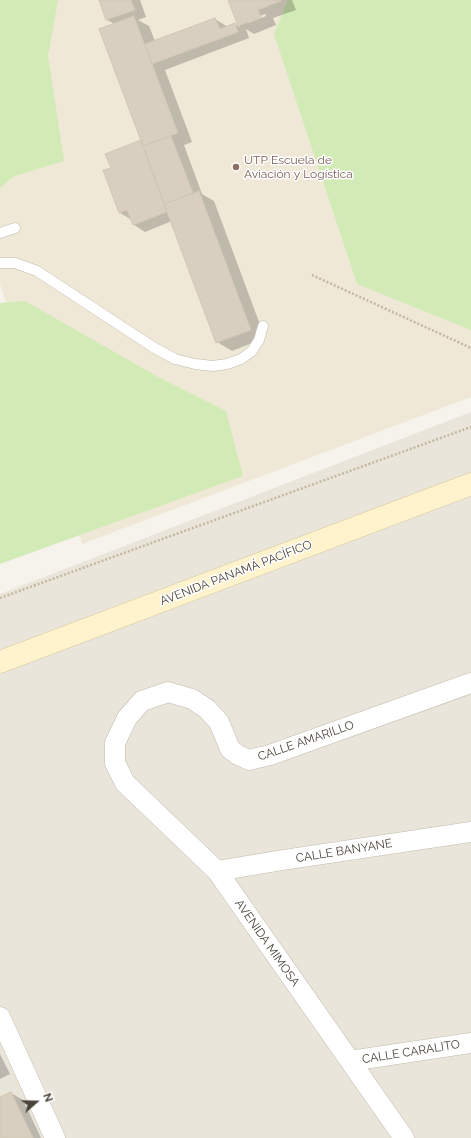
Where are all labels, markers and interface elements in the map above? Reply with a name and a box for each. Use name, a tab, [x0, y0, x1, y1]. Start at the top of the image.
place label: UTP Escuela de Aviación y Logística	[244, 153, 353, 181]
marker: UTP Escuela de Aviación y Logística	[231, 162, 241, 172]
street label: AVENIDA PANAMÁ PACÍFICO	[158, 537, 314, 609]
street label: CALLE AMARILLO	[256, 718, 356, 764]
street label: CALLE BANYANE	[295, 836, 393, 866]
street label: AVENIDA MIMOSA	[232, 897, 302, 989]
street label: CALLE CARALITO	[361, 1037, 461, 1067]
north arrow	[16, 1082, 56, 1122]
text: N	[40, 1092, 55, 1104]

